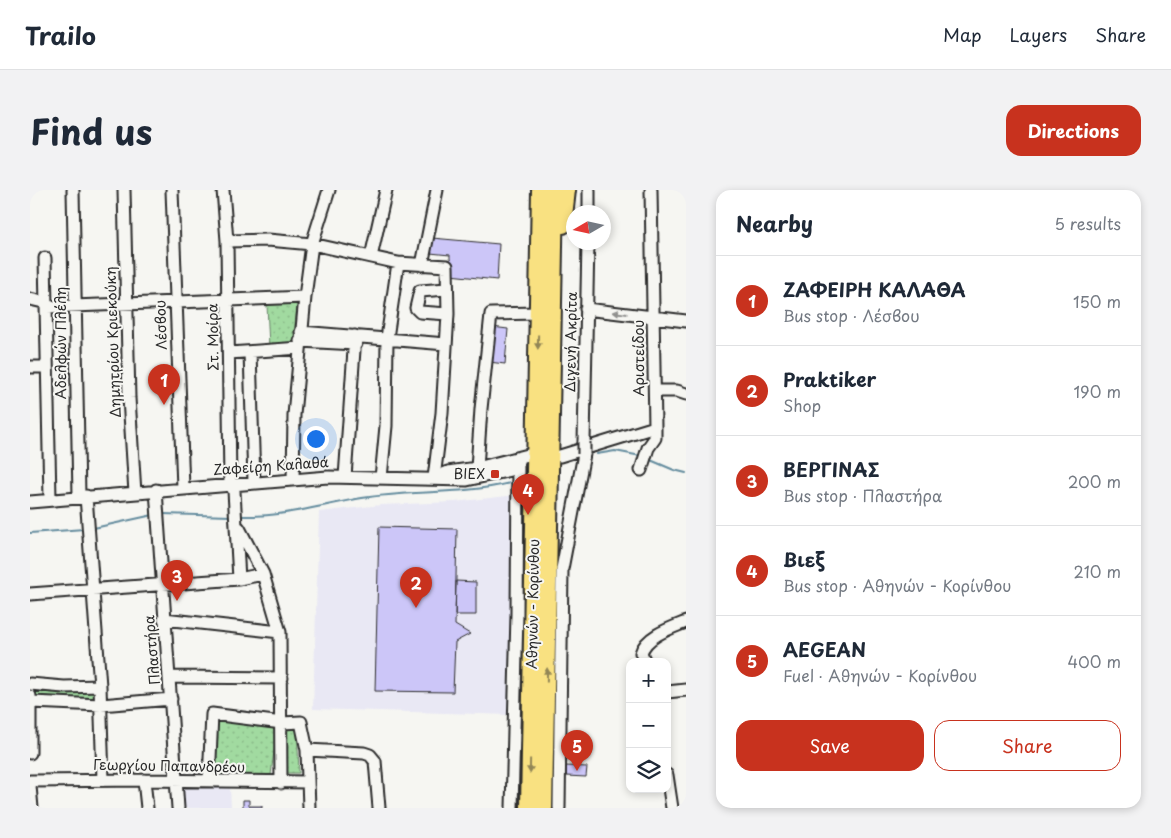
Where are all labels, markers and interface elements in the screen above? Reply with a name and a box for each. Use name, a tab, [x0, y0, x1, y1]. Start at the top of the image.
text: Trailo	[25, 17, 96, 53]
text: Map	[943, 21, 982, 48]
text: Layers	[1010, 21, 1067, 48]
text: Share	[1095, 21, 1146, 48]
text: Find us	[30, 104, 152, 157]
button: Directions	[1006, 105, 1141, 156]
north arrow	[566, 205, 611, 250]
text: Nearby	[736, 207, 813, 239]
text: 5 results	[1054, 211, 1121, 235]
street label: Δημητρίου Κριεκούκη	[99, 266, 126, 418]
text: ΖΑΦΕΙΡΗ ΚΑΛΑΘΑ	[783, 275, 966, 303]
street label: Αδελφών Πλέλη	[50, 287, 71, 399]
text: 1	[748, 289, 756, 313]
text: 150 m	[1073, 289, 1121, 313]
street label: Διγενή Ακρίτα	[559, 292, 582, 392]
street label: Λέσβου	[149, 300, 172, 350]
street label: Στ. Μοίρα	[201, 303, 224, 371]
text: Bus stop · Λέσβου	[783, 303, 920, 327]
one-way arrow	[612, 309, 628, 317]
street label: Αριστείδου	[628, 320, 649, 396]
one-way arrow	[534, 334, 542, 350]
pin: 1	[148, 364, 180, 405]
text: Praktiker	[783, 365, 876, 393]
text: 2	[746, 379, 758, 403]
text: 190 m	[1073, 379, 1121, 403]
text: Shop	[783, 393, 821, 417]
your location	[303, 426, 329, 452]
street label: Ζαφείρη Καλαθά	[212, 451, 330, 480]
text: ΒΕΡΓΙΝΑΣ	[783, 455, 879, 483]
place label: ΒΙΕΧ	[454, 463, 486, 484]
marker: ΒΙΕΧ	[489, 468, 501, 480]
text: 3	[747, 469, 757, 493]
text: 200 m	[1068, 469, 1121, 493]
pin: 4	[512, 474, 544, 515]
text: Bus stop · Πλαστήρα	[783, 483, 942, 507]
street label: Αθηνών - Κορίνθου	[521, 539, 544, 669]
text: Βιεξ	[783, 545, 825, 573]
text: 4	[747, 559, 757, 583]
text: 210 m	[1073, 559, 1121, 583]
pin: 3	[161, 560, 193, 601]
pin: 2	[400, 567, 432, 608]
text: Bus stop · Αθηνών - Κορίνθου	[783, 573, 1011, 597]
street label: Πλαστήρα	[138, 614, 165, 686]
text: AEGEAN	[783, 635, 866, 663]
text: 5	[747, 649, 757, 673]
text: 400 m	[1068, 649, 1121, 673]
map controls	[626, 658, 671, 793]
button: +	[626, 658, 671, 703]
text: Fuel · Αθηνών - Κορίνθου	[783, 663, 977, 687]
one-way arrow	[543, 667, 551, 683]
button: −	[626, 703, 671, 748]
button: Save	[736, 720, 924, 771]
button: Share	[934, 720, 1121, 771]
pin: 5	[561, 730, 593, 771]
button: layers	[626, 748, 671, 793]
street label: Γεωργίου Παπανδρέου	[93, 754, 245, 777]
one-way arrow	[526, 758, 534, 774]

